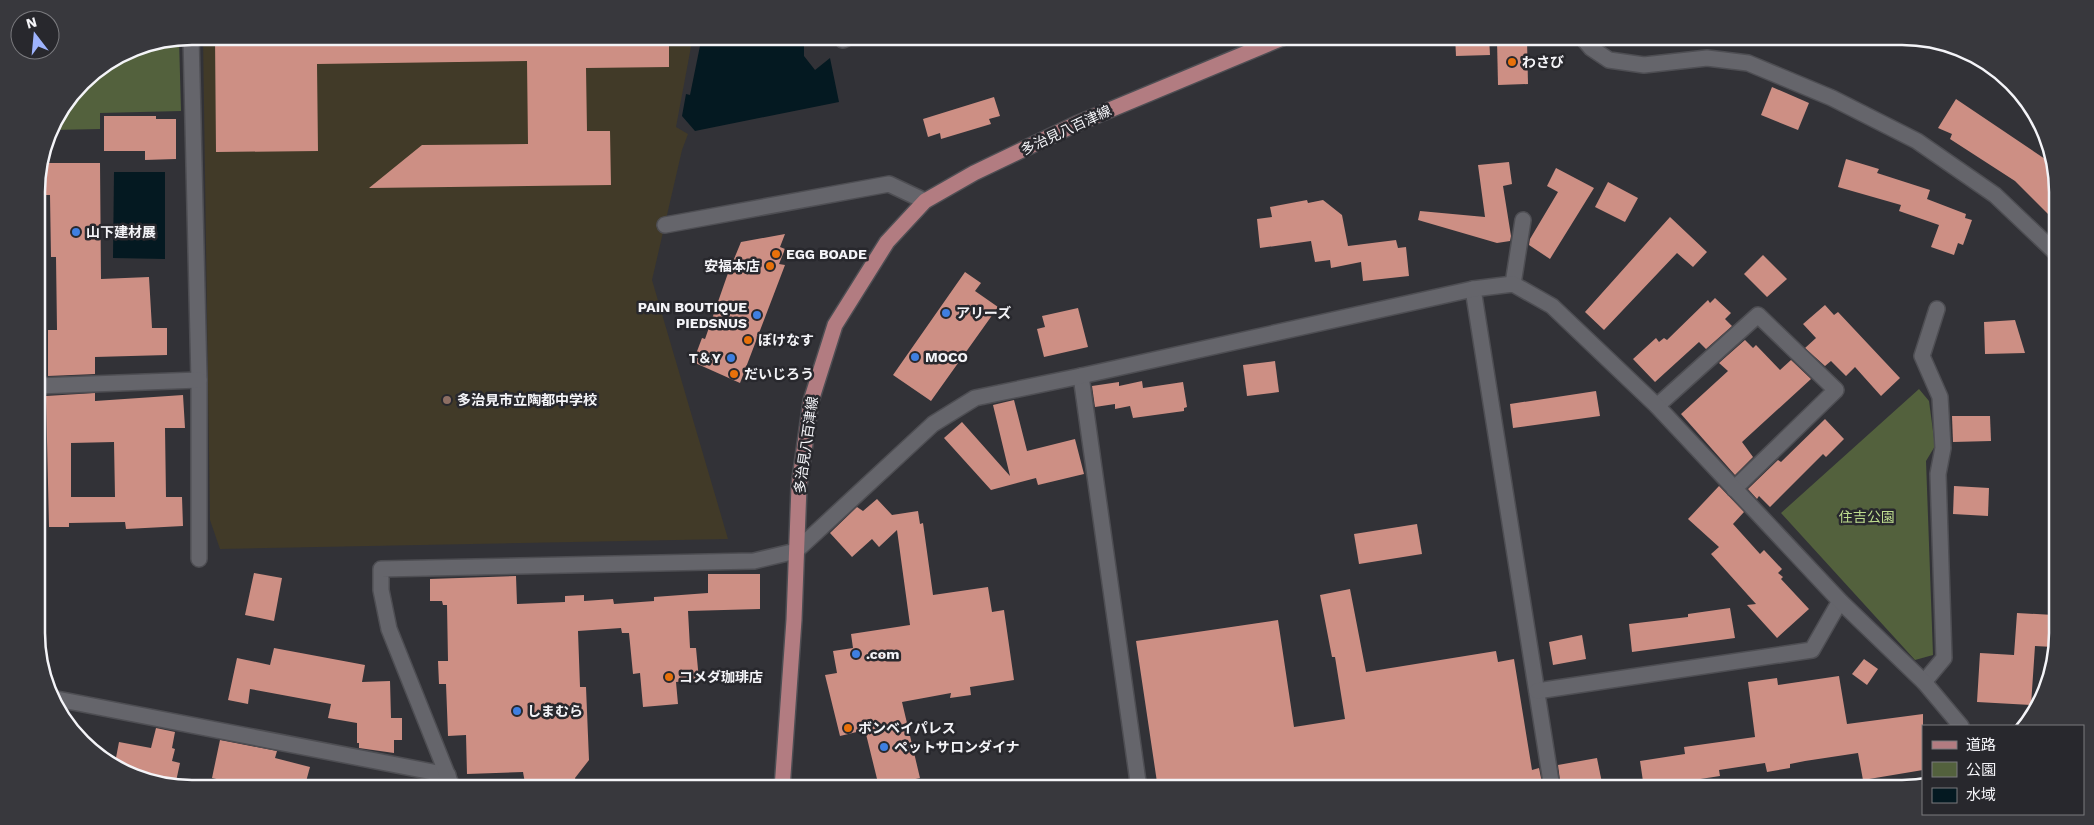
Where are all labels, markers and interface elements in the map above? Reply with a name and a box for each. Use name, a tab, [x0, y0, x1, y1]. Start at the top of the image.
north arrow	[10, 10, 60, 60]
text: N	[24, 13, 39, 32]
place label: わさび	[1522, 54, 1564, 70]
marker: わさび	[1506, 56, 1518, 68]
street label: 多治見八百津線	[1018, 102, 1114, 158]
place label: 山下建材展	[86, 224, 156, 240]
marker: 山下建材展	[70, 226, 82, 238]
place label: EGG BOADE	[786, 246, 867, 262]
marker: EGG BOADE	[770, 248, 782, 260]
place label: 安福本店	[704, 258, 760, 274]
marker: 安福本店	[764, 260, 776, 272]
place label: PAIN BOUTIQUE PIEDSNUS	[638, 299, 747, 331]
place label: アリーズ	[956, 305, 1011, 321]
marker: アリーズ	[940, 307, 952, 319]
marker: PAIN BOUTIQUE PIEDSNUS	[751, 309, 763, 321]
place label: ぼけなす	[758, 332, 814, 348]
marker: ぼけなす	[742, 334, 754, 346]
place label: MOCO	[925, 349, 968, 365]
place label: T＆Y	[689, 350, 722, 366]
marker: MOCO	[909, 351, 921, 363]
marker: T＆Y	[725, 352, 737, 364]
place label: だいじろう	[744, 366, 814, 382]
marker: だいじろう	[728, 368, 740, 380]
place label: 多治見市立陶都中学校	[457, 392, 597, 408]
marker: 多治見市立陶都中学校	[441, 394, 453, 406]
street label: 多治見八百津線	[791, 395, 821, 495]
park label: 住吉公園	[1839, 509, 1895, 525]
place label: .com	[866, 646, 899, 662]
marker: .com	[850, 648, 862, 660]
place label: コメダ珈琲店	[679, 669, 763, 685]
marker: コメダ珈琲店	[663, 671, 675, 683]
place label: しまむら	[527, 703, 583, 719]
marker: しまむら	[511, 705, 523, 717]
place label: ボンベイパレス	[858, 720, 956, 736]
marker: ボンベイパレス	[842, 722, 854, 734]
legend	[1922, 725, 2084, 815]
text: 道路	[1966, 736, 1996, 754]
place label: ペットサロンダイナ	[894, 739, 1020, 755]
marker: ペットサロンダイナ	[878, 741, 890, 753]
text: 公園	[1966, 761, 1996, 779]
text: 水域	[1966, 786, 1996, 804]

